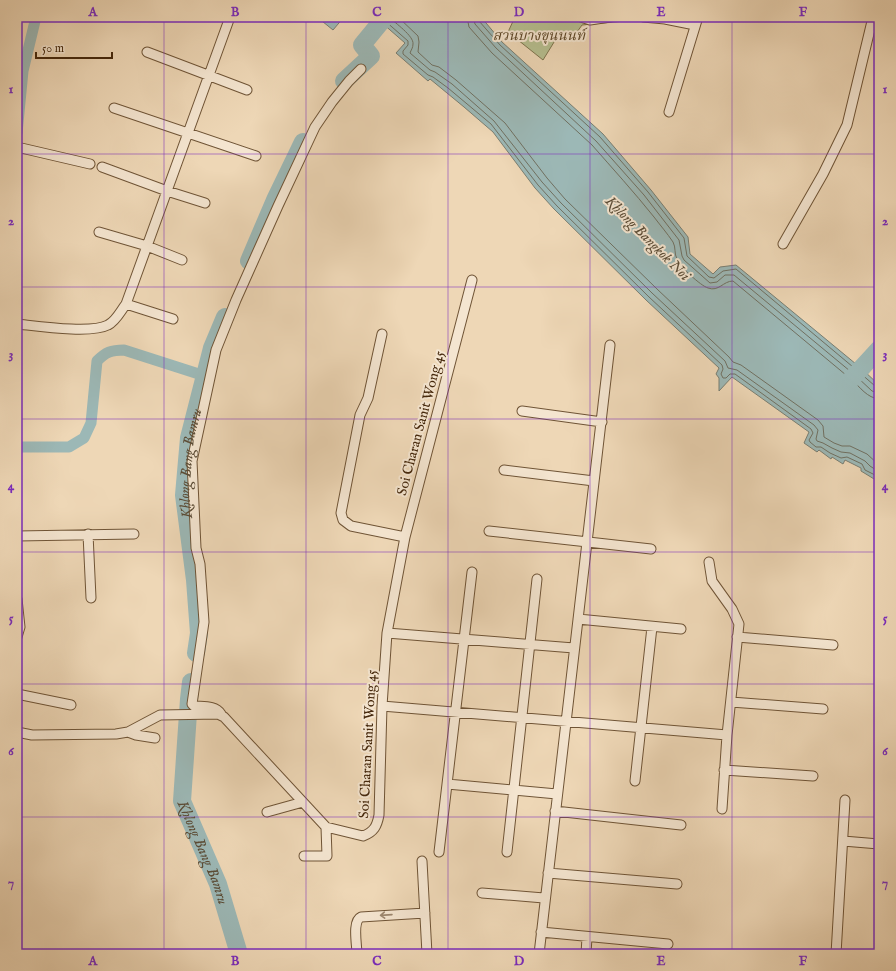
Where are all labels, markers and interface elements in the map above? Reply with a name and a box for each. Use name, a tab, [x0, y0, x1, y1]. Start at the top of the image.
text: A	[88, 4, 99, 21]
text: B	[231, 4, 240, 21]
text: C	[372, 4, 382, 21]
text: D	[514, 4, 525, 21]
text: E	[656, 4, 666, 21]
text: F	[799, 4, 808, 21]
park label: สวนบางขุนนนท์	[493, 27, 588, 45]
scale bar	[36, 34, 112, 60]
text: 50 m	[42, 41, 64, 56]
text: 1	[9, 81, 14, 98]
text: 1	[883, 81, 888, 98]
water label: Khlong Bangkok Noi	[600, 191, 695, 287]
text: 2	[8, 213, 14, 230]
text: 2	[882, 213, 888, 230]
text: 3	[9, 346, 14, 363]
text: 3	[883, 346, 888, 363]
street label: Soi Charan Sanit Wong 45	[393, 349, 449, 498]
water label: Khlong Bang Bamru	[175, 406, 206, 521]
text: 4	[8, 478, 15, 495]
text: 4	[882, 478, 889, 495]
text: 5	[9, 610, 14, 627]
text: 5	[883, 610, 888, 627]
street label: Soi Charan Sanit Wong 45	[355, 669, 381, 819]
text: 6	[8, 743, 14, 760]
text: 6	[882, 743, 888, 760]
water label: Khlong Bang Bamru	[172, 796, 233, 907]
text: 7	[8, 875, 14, 892]
text: 7	[882, 875, 888, 892]
one-way arrow	[380, 911, 393, 919]
text: A	[88, 953, 99, 970]
text: B	[231, 953, 240, 970]
text: C	[372, 953, 382, 970]
text: D	[514, 953, 525, 970]
text: E	[656, 953, 666, 970]
text: F	[799, 953, 808, 970]

